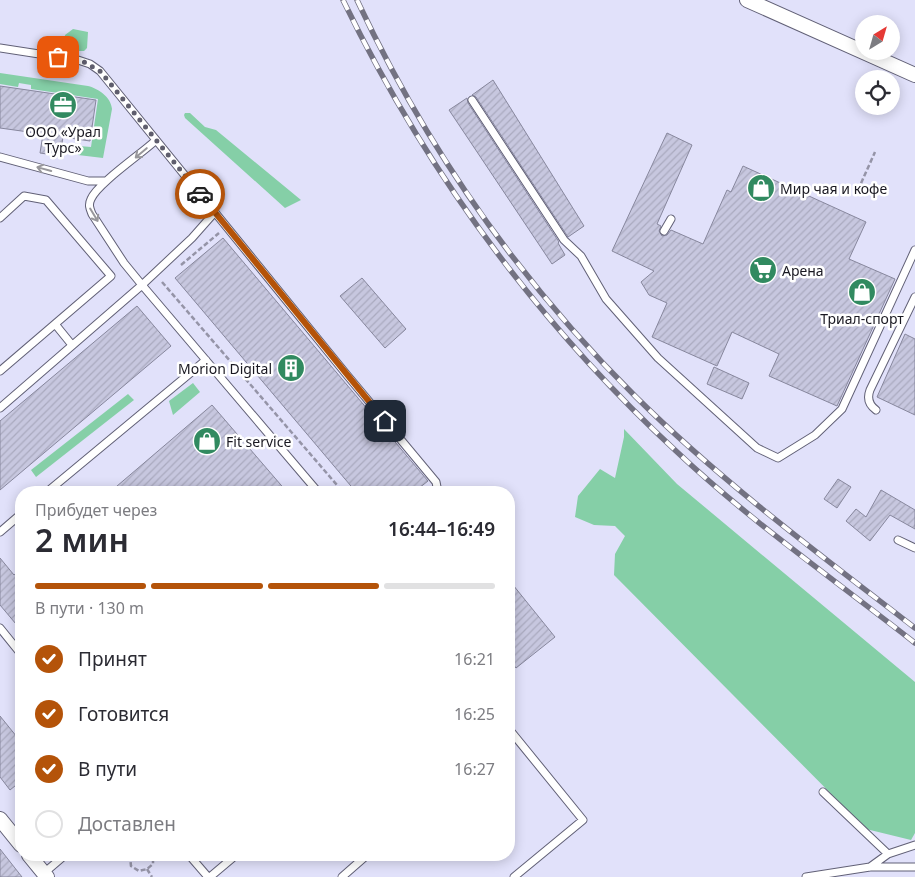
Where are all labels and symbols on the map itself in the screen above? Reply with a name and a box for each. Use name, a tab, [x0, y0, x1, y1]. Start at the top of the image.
north arrow	[855, 15, 900, 60]
pin	[37, 36, 79, 78]
office icon: ООО «Урал Турс»	[48, 90, 78, 120]
place label: ООО «Урал Турс»	[25, 122, 101, 157]
one-way arrow	[135, 148, 148, 159]
one-way arrow	[36, 164, 52, 173]
courier	[175, 169, 225, 219]
shop icon: Мир чая и кофе	[746, 173, 776, 203]
place label: Мир чая и кофе	[780, 179, 887, 198]
one-way arrow	[89, 207, 99, 222]
supermarket icon: Арена	[748, 255, 778, 285]
place label: Арена	[782, 261, 824, 280]
shop icon: Триал-спорт	[847, 277, 877, 307]
place label: Триал-спорт	[820, 309, 904, 328]
building icon: Morion Digital	[276, 353, 306, 383]
place label: Morion Digital	[178, 359, 272, 378]
pin	[364, 400, 406, 442]
shop icon: Fit service	[192, 426, 222, 456]
place label: Fit service	[226, 432, 291, 451]

